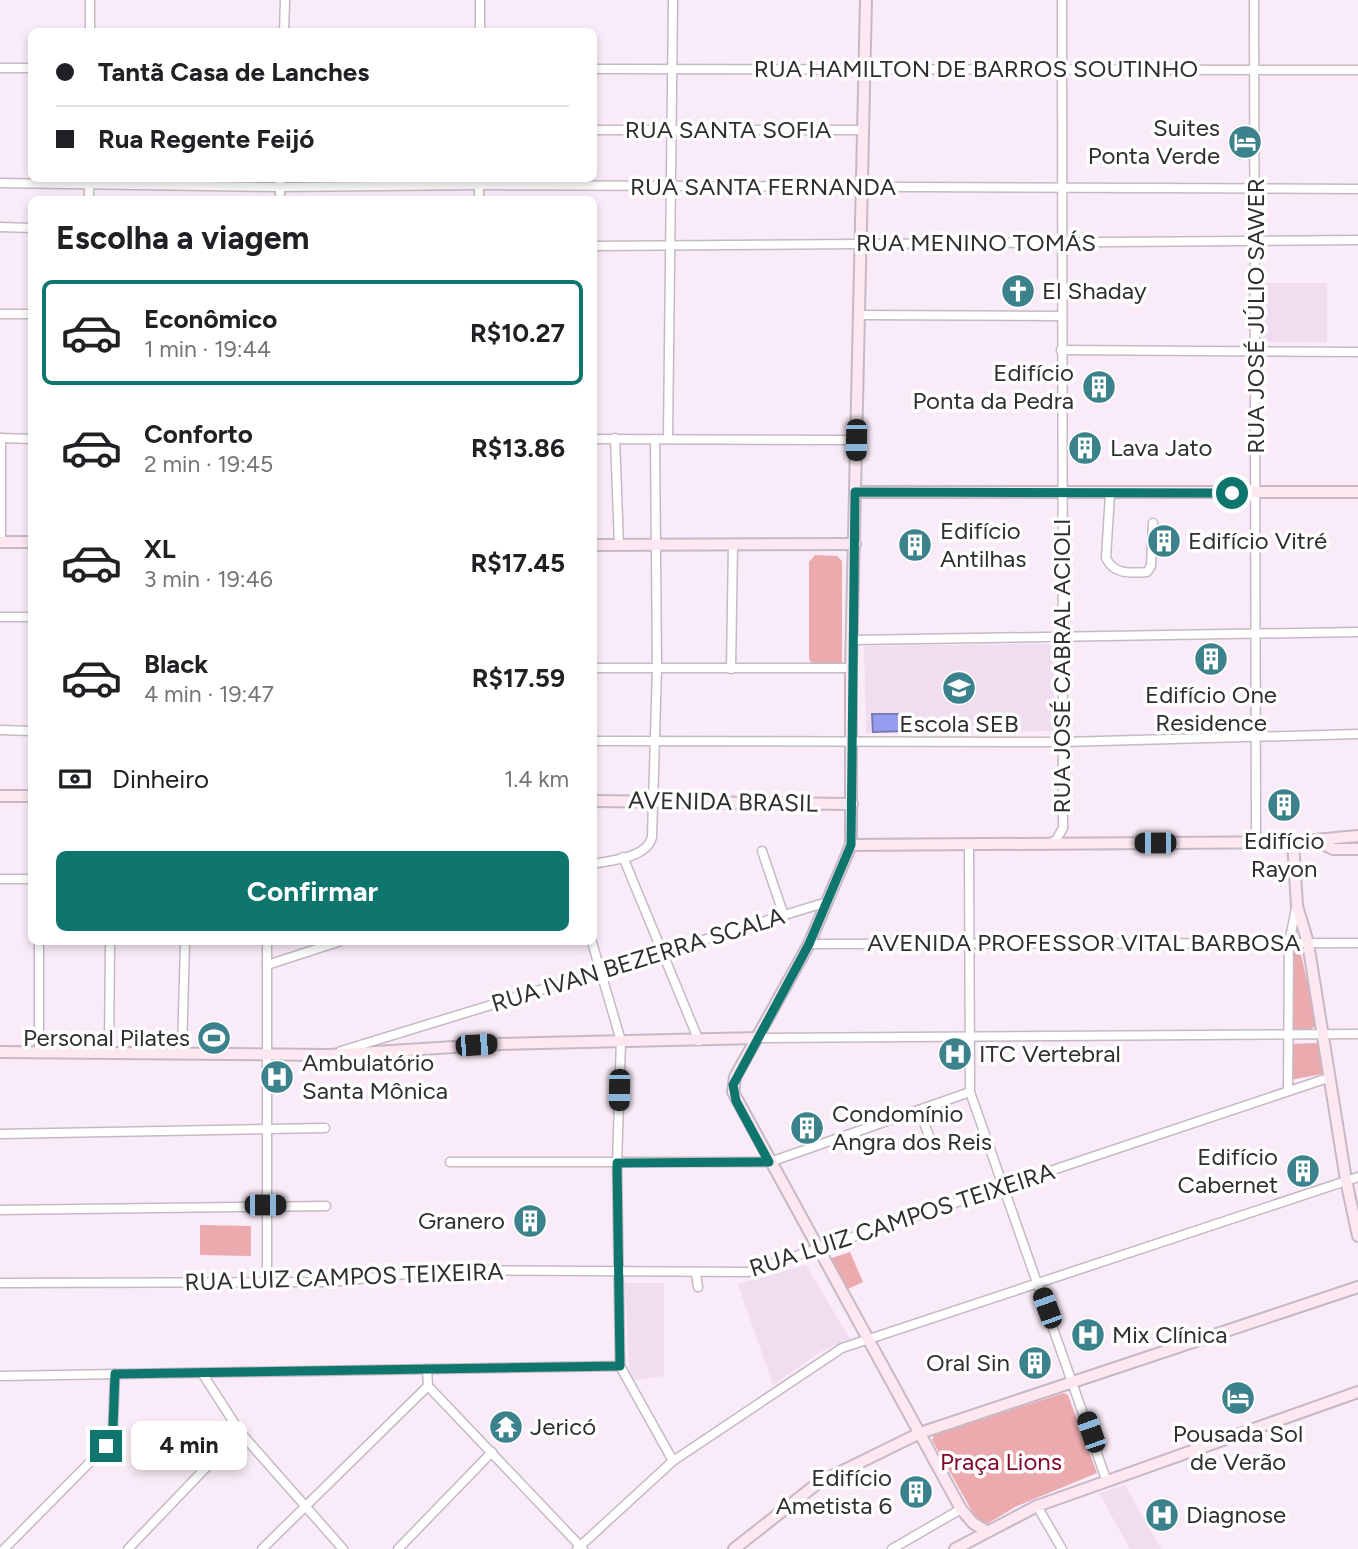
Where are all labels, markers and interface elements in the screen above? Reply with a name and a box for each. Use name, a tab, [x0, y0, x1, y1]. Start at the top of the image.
street label: RUA HAMILTON DE BARROS SOUTINHO	[754, 54, 1198, 83]
text: Tantã Casa de Lanches	[98, 56, 369, 88]
place label: Suites Ponta Verde	[1088, 113, 1220, 170]
street label: RUA SANTA SOFIA	[625, 115, 832, 144]
text: Rua Regente Feijó	[98, 123, 314, 155]
hotel icon: Suites Ponta Verde	[1226, 123, 1264, 161]
street label: RUA SANTA FERNANDA	[630, 172, 897, 201]
street label: RUA JOSÉ JÚLIO SAWER	[1241, 178, 1270, 454]
text: Escolha a viagem	[56, 219, 309, 257]
street label: RUA MENINO TOMÁS	[856, 228, 1096, 257]
church icon: El Shaday	[999, 272, 1037, 310]
place label: El Shaday	[1042, 276, 1147, 305]
icon: car	[60, 301, 123, 364]
text: Econômico	[144, 303, 277, 335]
text: R$10.27	[470, 317, 565, 349]
text: 1 min · 19:44	[144, 335, 271, 363]
place label: Edifício Ponta da Pedra	[912, 358, 1074, 415]
building icon: Edifício Ponta da Pedra	[1080, 368, 1118, 406]
icon: car	[60, 416, 123, 479]
text: Conforto	[144, 418, 253, 450]
car	[846, 419, 867, 461]
building icon: Lava Jato	[1066, 429, 1104, 467]
text: R$13.86	[471, 432, 565, 464]
place label: Lava Jato	[1110, 433, 1212, 462]
text: 2 min · 19:45	[144, 450, 273, 478]
route start	[1216, 477, 1248, 509]
place label: Edifício Antilhas	[940, 516, 1026, 573]
street label: RUA JOSÉ CABRAL ACIOLI	[1047, 518, 1076, 814]
building icon: Edifício Vitré	[1145, 522, 1183, 560]
building icon: Edifício Antilhas	[896, 526, 934, 564]
place label: Edifício Vitré	[1188, 526, 1327, 555]
icon: car	[60, 531, 123, 594]
text: XL	[144, 533, 176, 565]
text: R$17.45	[470, 547, 565, 579]
text: 3 min · 19:46	[144, 565, 273, 593]
building icon: Edifício One Residence	[1192, 640, 1230, 678]
icon: car	[60, 646, 123, 709]
text: Black	[144, 648, 208, 680]
text: R$17.59	[472, 662, 565, 694]
school or university icon: Escola SEB	[940, 669, 978, 707]
text: 4 min · 19:47	[144, 680, 274, 708]
place label: Edifício One Residence	[1145, 680, 1277, 737]
place label: Escola SEB	[899, 709, 1019, 738]
icon: cash	[56, 760, 94, 798]
text: Dinheiro	[112, 763, 209, 795]
text: 1.4 km	[504, 765, 569, 793]
street label: AVENIDA BRASIL	[628, 785, 819, 818]
building icon: Edifício Rayon	[1265, 786, 1303, 824]
place label: Edifício Rayon	[1244, 826, 1324, 883]
car	[1135, 833, 1177, 854]
button: Confirmar	[56, 851, 569, 931]
street label: RUA IVAN BEZERRA SCALA	[488, 901, 789, 1018]
street label: AVENIDA PROFESSOR VITAL BARBOSA	[867, 928, 1301, 957]
sports icon: Personal Pilates	[195, 1019, 233, 1057]
place label: Personal Pilates	[23, 1023, 190, 1052]
car	[455, 1033, 498, 1057]
hospital icon: ITC Vertebral	[936, 1035, 974, 1073]
place label: ITC Vertebral	[979, 1039, 1121, 1068]
place label: Ambulatório Santa Mônica	[302, 1048, 448, 1105]
hospital icon: Ambulatório Santa Mônica	[258, 1058, 296, 1096]
car	[609, 1069, 630, 1111]
place label: Condomínio Angra dos Reis	[832, 1099, 992, 1156]
building icon: Condomínio Angra dos Reis	[788, 1109, 826, 1147]
place label: Edifício Cabernet	[1178, 1142, 1278, 1199]
building icon: Edifício Cabernet	[1284, 1152, 1322, 1190]
street label: RUA LUIZ CAMPOS TEIXEIRA	[746, 1156, 1059, 1283]
car	[245, 1195, 287, 1216]
building icon: Granero	[511, 1202, 549, 1240]
place label: Granero	[418, 1206, 505, 1235]
street label: RUA LUIZ CAMPOS TEIXEIRA	[184, 1256, 505, 1297]
car	[1030, 1285, 1065, 1331]
hospital icon: Mix Clínica	[1069, 1316, 1107, 1354]
place label: Mix Clínica	[1112, 1320, 1228, 1349]
building icon: Oral Sin	[1016, 1344, 1054, 1382]
place label: Oral Sin	[926, 1348, 1010, 1377]
hotel icon: Pousada Sol de Verão	[1219, 1379, 1257, 1417]
temple icon: Jericó	[487, 1408, 525, 1446]
car	[1075, 1409, 1108, 1455]
place label: Jericó	[530, 1412, 596, 1441]
place label: Pousada Sol de Verão	[1173, 1419, 1303, 1476]
callout: 4 min	[130, 1422, 246, 1470]
route end	[90, 1430, 122, 1462]
text: 4 min	[159, 1431, 219, 1459]
park label: Praça Lions	[940, 1447, 1062, 1476]
place label: Edifício Ametista 6	[776, 1463, 892, 1520]
building icon: Edifício Ametista 6	[897, 1473, 935, 1511]
hospital icon: Diagnose	[1143, 1496, 1181, 1534]
place label: Diagnose	[1186, 1500, 1286, 1529]

